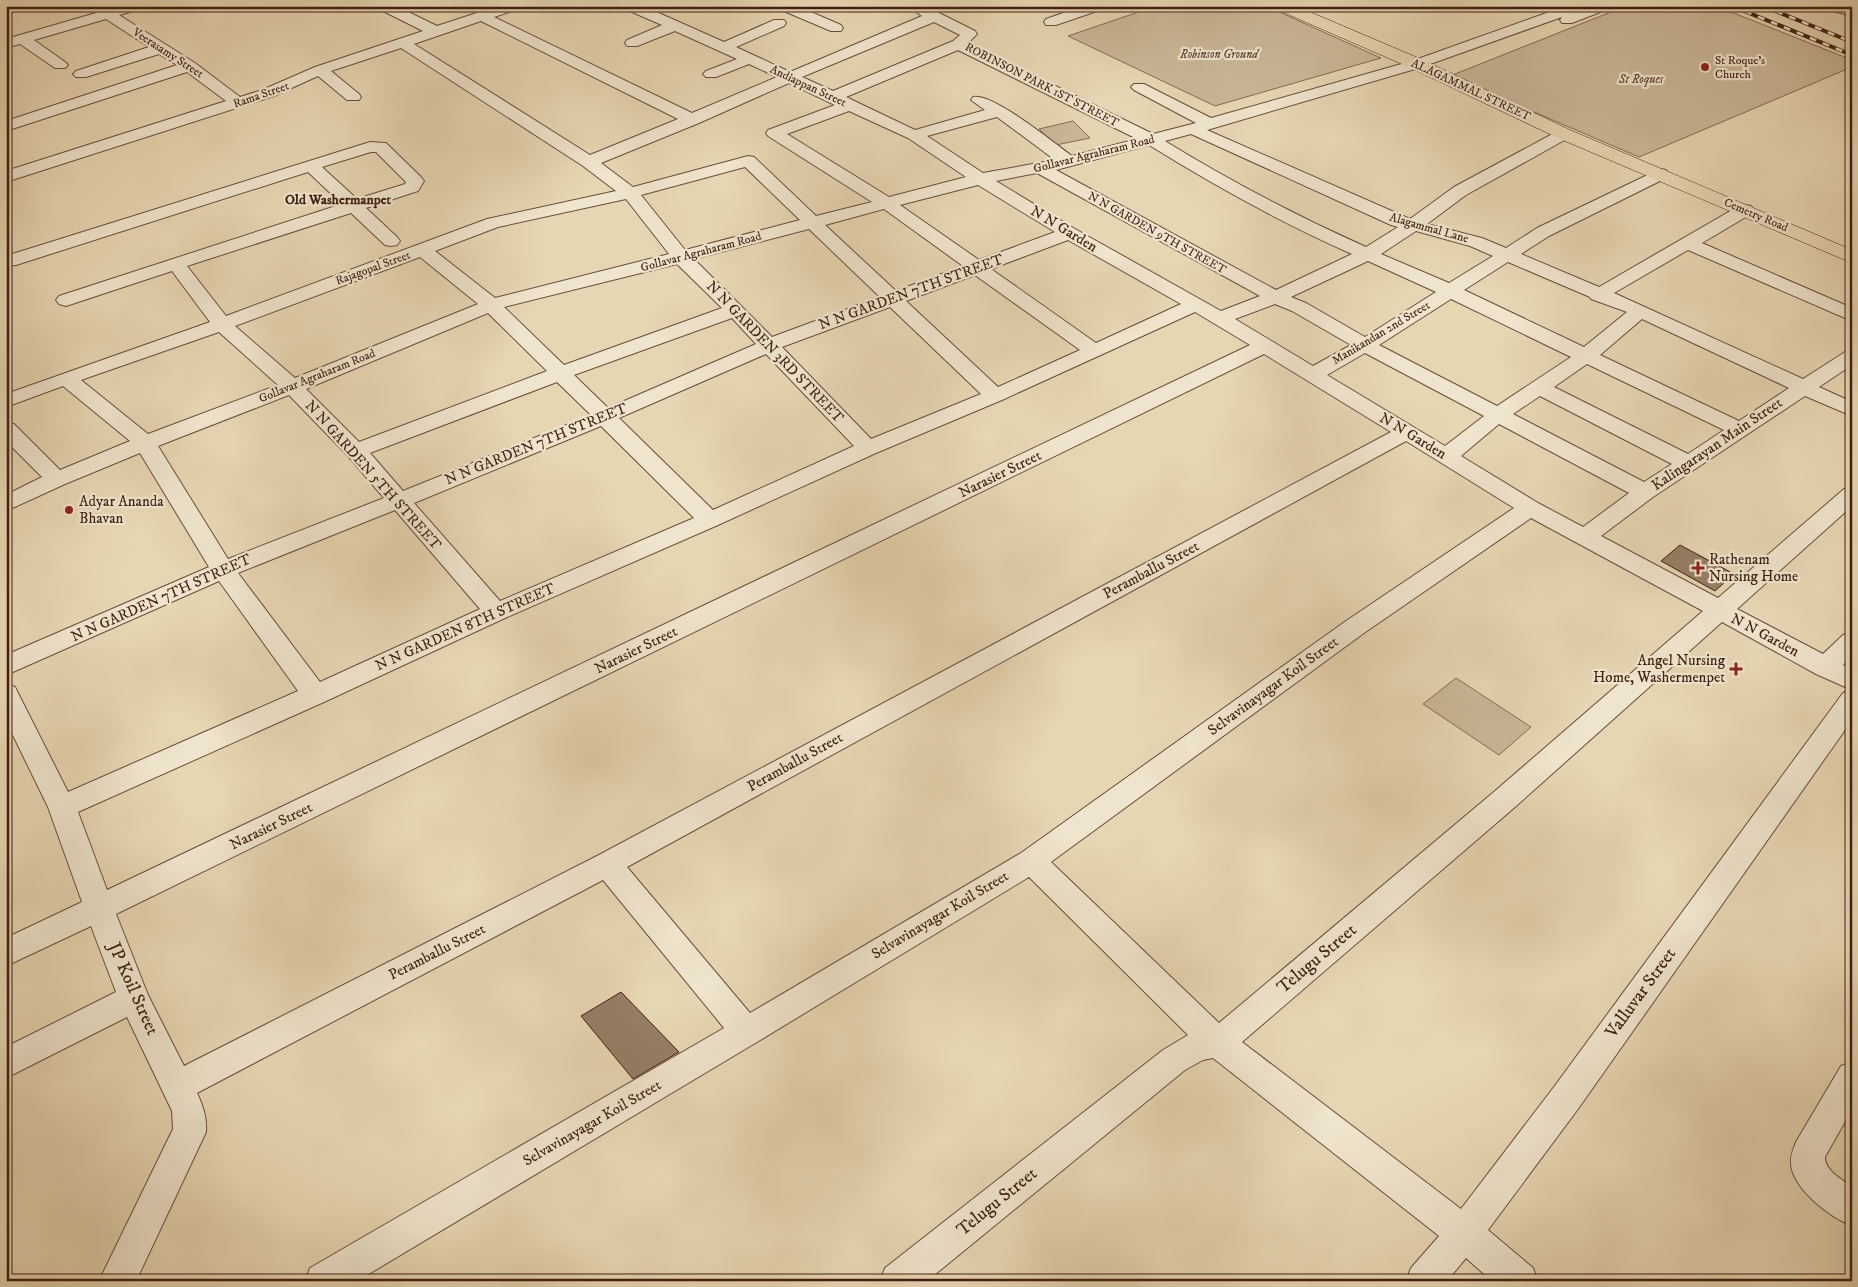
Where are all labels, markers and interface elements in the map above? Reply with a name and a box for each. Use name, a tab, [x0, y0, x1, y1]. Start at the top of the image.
street label: Veerasamy Street	[129, 24, 206, 81]
street label: ROBINSON PARK 1ST STREET	[963, 40, 1121, 130]
park label: Robinson Ground	[1179, 47, 1260, 62]
place label: St Roque's Church	[1715, 53, 1765, 82]
street label: ALAGAMMAL STREET	[1409, 56, 1533, 124]
marker: St Roque's Church	[1699, 61, 1711, 73]
street label: Andiappan Street	[767, 62, 849, 110]
park label: St Roques	[1618, 72, 1664, 87]
street label: Rama Street	[231, 78, 291, 112]
street label: Gollavar Agraharam Road	[1032, 132, 1156, 176]
street label: N N GARDEN 9TH STREET	[1085, 189, 1229, 277]
district label: Old Washermanpet	[285, 191, 392, 209]
street label: Cemetry Road	[1722, 195, 1790, 235]
street label: N N Garden	[1027, 202, 1101, 257]
street label: Alagammal Lane	[1388, 210, 1470, 246]
street label: Gollavar Agraharam Road	[639, 229, 763, 275]
street label: Rajagopal Street	[334, 247, 413, 288]
street label: N N GARDEN 7TH STREET	[816, 249, 1007, 334]
street label: N N GARDEN 3RD STREET	[702, 277, 848, 427]
street label: Manikandan 2nd Street	[1329, 298, 1433, 368]
street label: Gollavar Agraharam Road	[257, 346, 377, 406]
street label: Kalingarayan Main Street	[1648, 393, 1786, 495]
street label: N N GARDEN 5TH STREET	[301, 396, 446, 554]
street label: N N GARDEN 7TH STREET	[442, 398, 631, 489]
street label: N N Garden	[1376, 409, 1450, 464]
street label: Narasier Street	[956, 446, 1045, 502]
place label: Adyar Ananda Bhavan	[79, 492, 164, 528]
marker: Adyar Ananda Bhavan	[63, 504, 75, 516]
street label: Peramballu Street	[1100, 537, 1203, 603]
street label: N N GARDEN 7TH STREET	[68, 549, 255, 646]
place label: Rathenam Nursing Home	[1709, 550, 1798, 586]
marker: Rathenam Nursing Home	[1691, 561, 1705, 575]
street label: N N GARDEN 8TH STREET	[372, 578, 558, 675]
street label: N N Garden	[1727, 609, 1803, 661]
street label: Narasier Street	[592, 622, 681, 678]
street label: Selvavinayagar Koil Street	[1204, 632, 1342, 740]
place label: Angel Nursing Home, Washermenpet	[1593, 651, 1726, 687]
marker: Angel Nursing Home, Washermenpet	[1729, 662, 1743, 676]
street label: Peramballu Street	[744, 728, 846, 796]
street label: Narasier Street	[227, 798, 316, 854]
street label: Selvavinayagar Koil Street	[868, 866, 1012, 963]
street label: Peramballu Street	[385, 919, 489, 985]
street label: Telugu Street	[1273, 919, 1361, 999]
street label: JP Koil Street	[102, 937, 163, 1039]
street label: Valluvar Street	[1600, 943, 1681, 1043]
street label: Selvavinayagar Koil Street	[519, 1076, 665, 1170]
street label: Telugu Street	[952, 1163, 1042, 1241]

